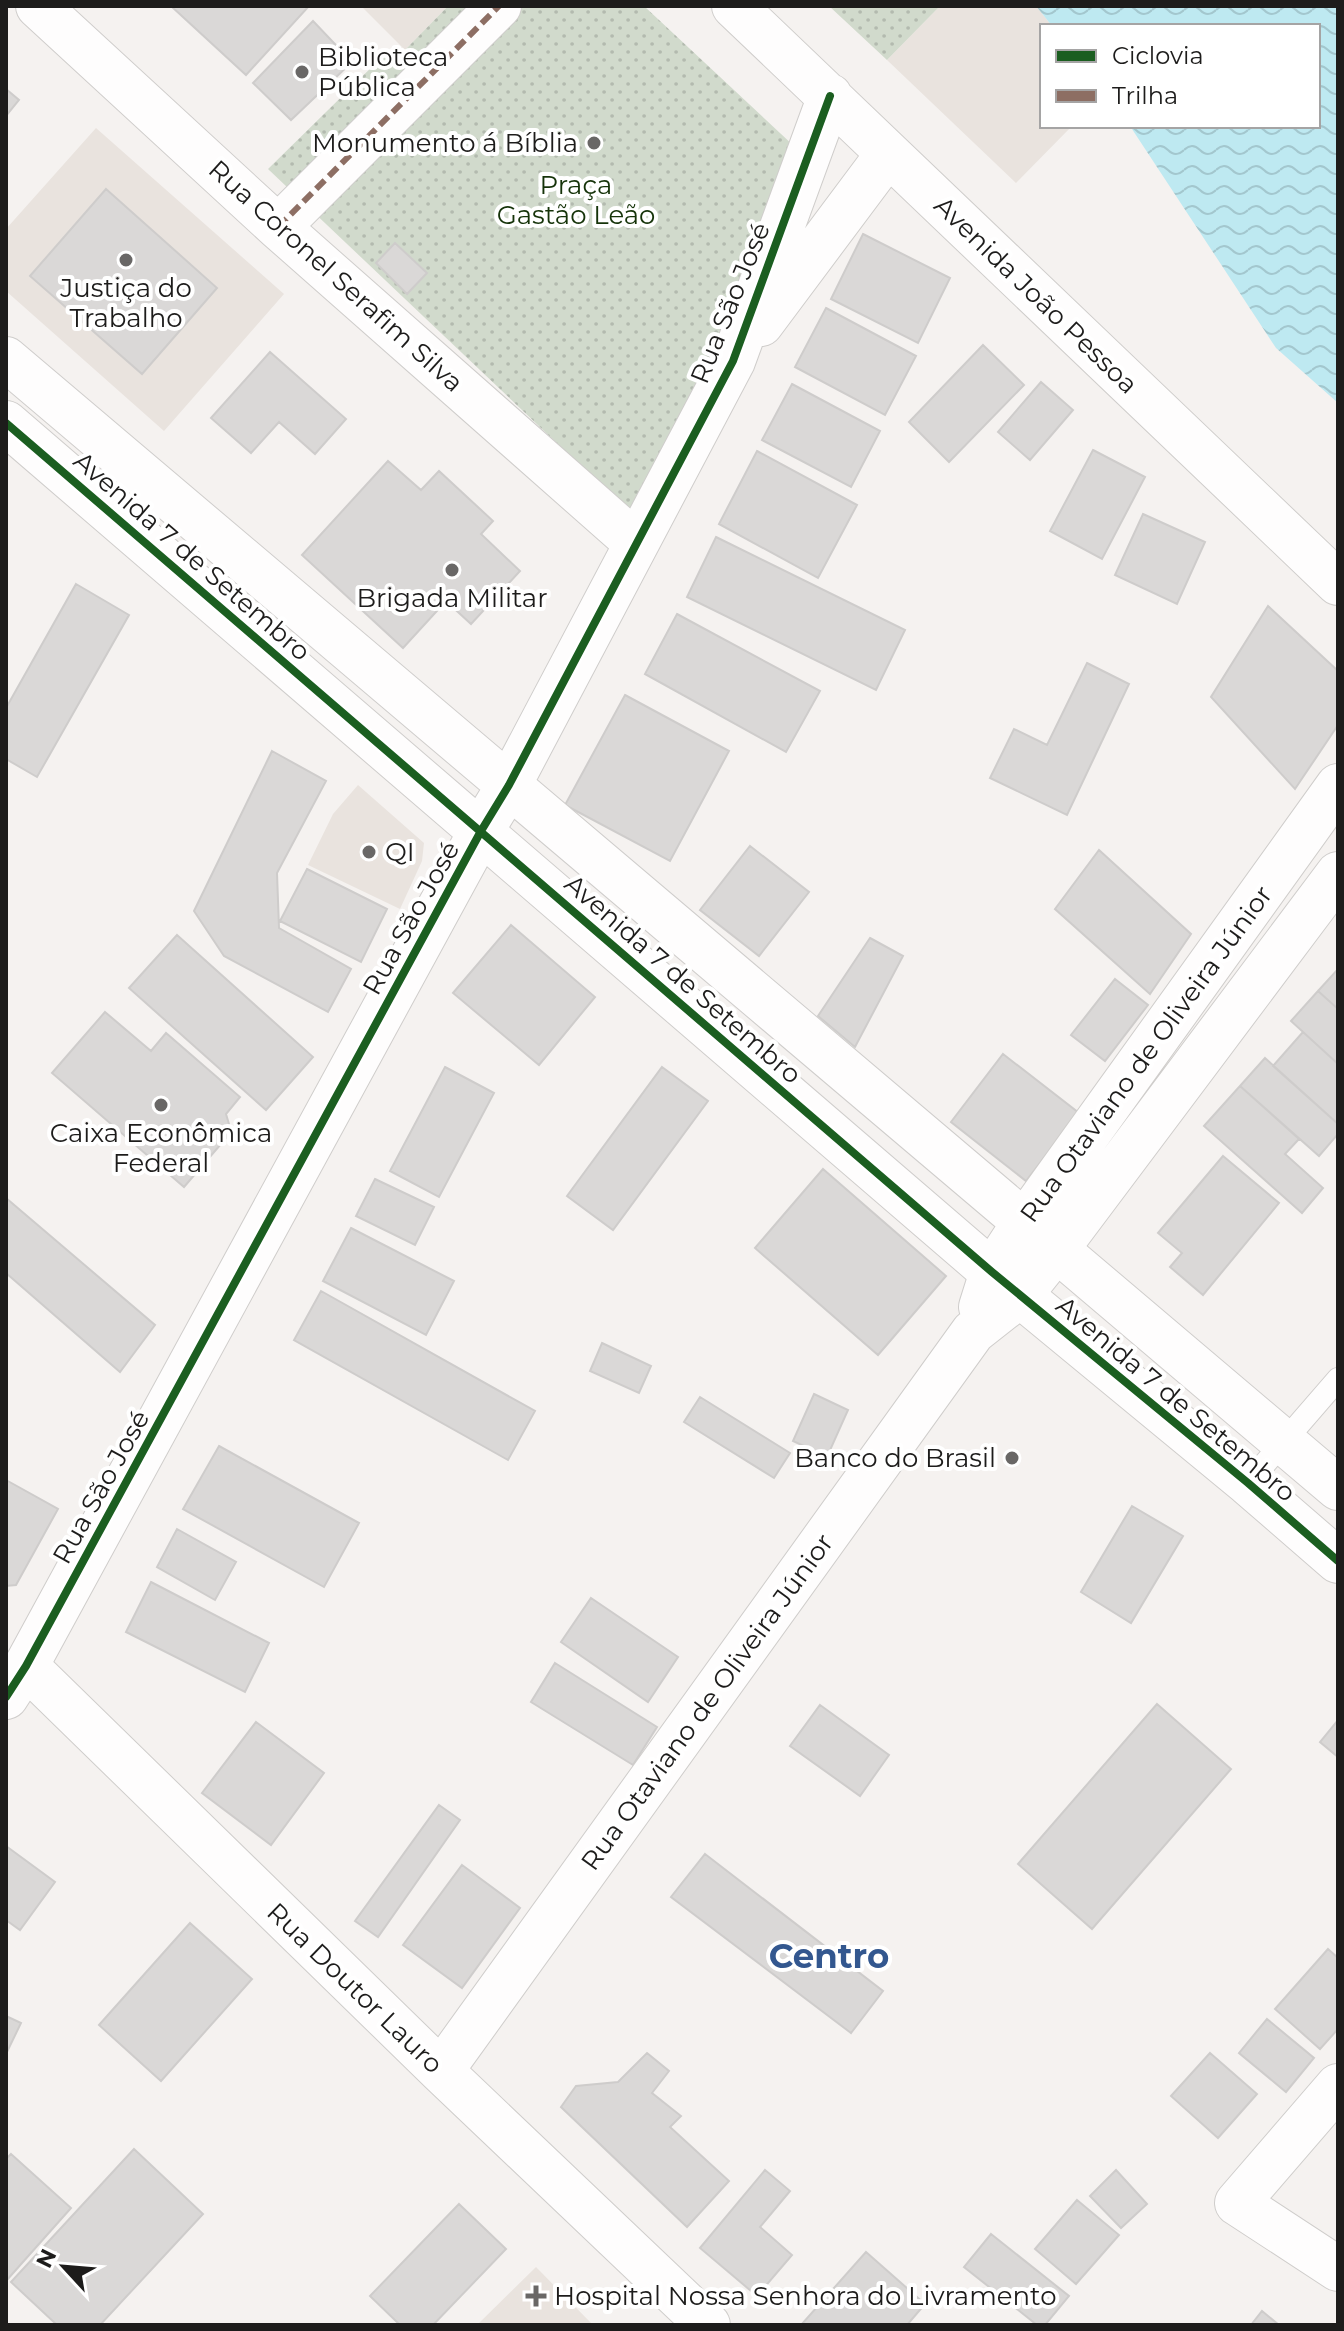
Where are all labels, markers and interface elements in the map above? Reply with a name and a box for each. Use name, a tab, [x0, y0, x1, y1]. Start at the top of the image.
legend	[1040, 24, 1320, 128]
place label: Biblioteca Pública	[318, 41, 448, 103]
text: Ciclovia	[1112, 41, 1204, 70]
marker: Biblioteca Pública	[293, 63, 311, 81]
text: Trilha	[1112, 81, 1178, 110]
place label: Monumento á Bíblia	[312, 127, 578, 159]
marker: Monumento á Bíblia	[585, 134, 603, 152]
street label: Rua Coronel Serafim Silva	[202, 153, 470, 399]
park label: Praça Gastão Leão	[497, 169, 655, 231]
street label: Avenida João Pessoa	[928, 190, 1144, 400]
street label: Rua São José	[683, 218, 777, 388]
marker: Justiça do Trabalho	[117, 251, 135, 269]
place label: Justiça do Trabalho	[59, 272, 192, 334]
street label: Avenida 7 de Setembro	[67, 445, 317, 667]
marker: Brigada Militar	[443, 561, 461, 579]
place label: Brigada Militar	[356, 582, 548, 614]
street label: Rua São José	[356, 836, 466, 1000]
place label: QI	[385, 836, 415, 868]
marker: QI	[360, 843, 378, 861]
street label: Avenida 7 de Setembro	[558, 868, 808, 1090]
street label: Rua Otaviano de Oliveira Júnior	[1013, 879, 1279, 1229]
marker: Caixa Econômica Federal	[152, 1096, 170, 1114]
place label: Caixa Econômica Federal	[50, 1117, 272, 1179]
street label: Avenida 7 de Setembro	[1050, 1289, 1302, 1509]
street label: Rua São José	[46, 1405, 156, 1569]
place label: Banco do Brasil	[794, 1442, 996, 1474]
marker: Banco do Brasil	[1003, 1449, 1021, 1467]
street label: Rua Otaviano de Oliveira Júnior	[574, 1527, 840, 1877]
street label: Rua Doutor Lauro	[261, 1896, 449, 2080]
district label: Centro	[769, 1935, 889, 1977]
north arrow	[24, 2227, 104, 2307]
text: N	[30, 2245, 63, 2272]
place label: Hospital Nossa Senhora do Livramento	[554, 2280, 1056, 2312]
marker: Hospital Nossa Senhora do Livramento	[525, 2285, 547, 2307]

